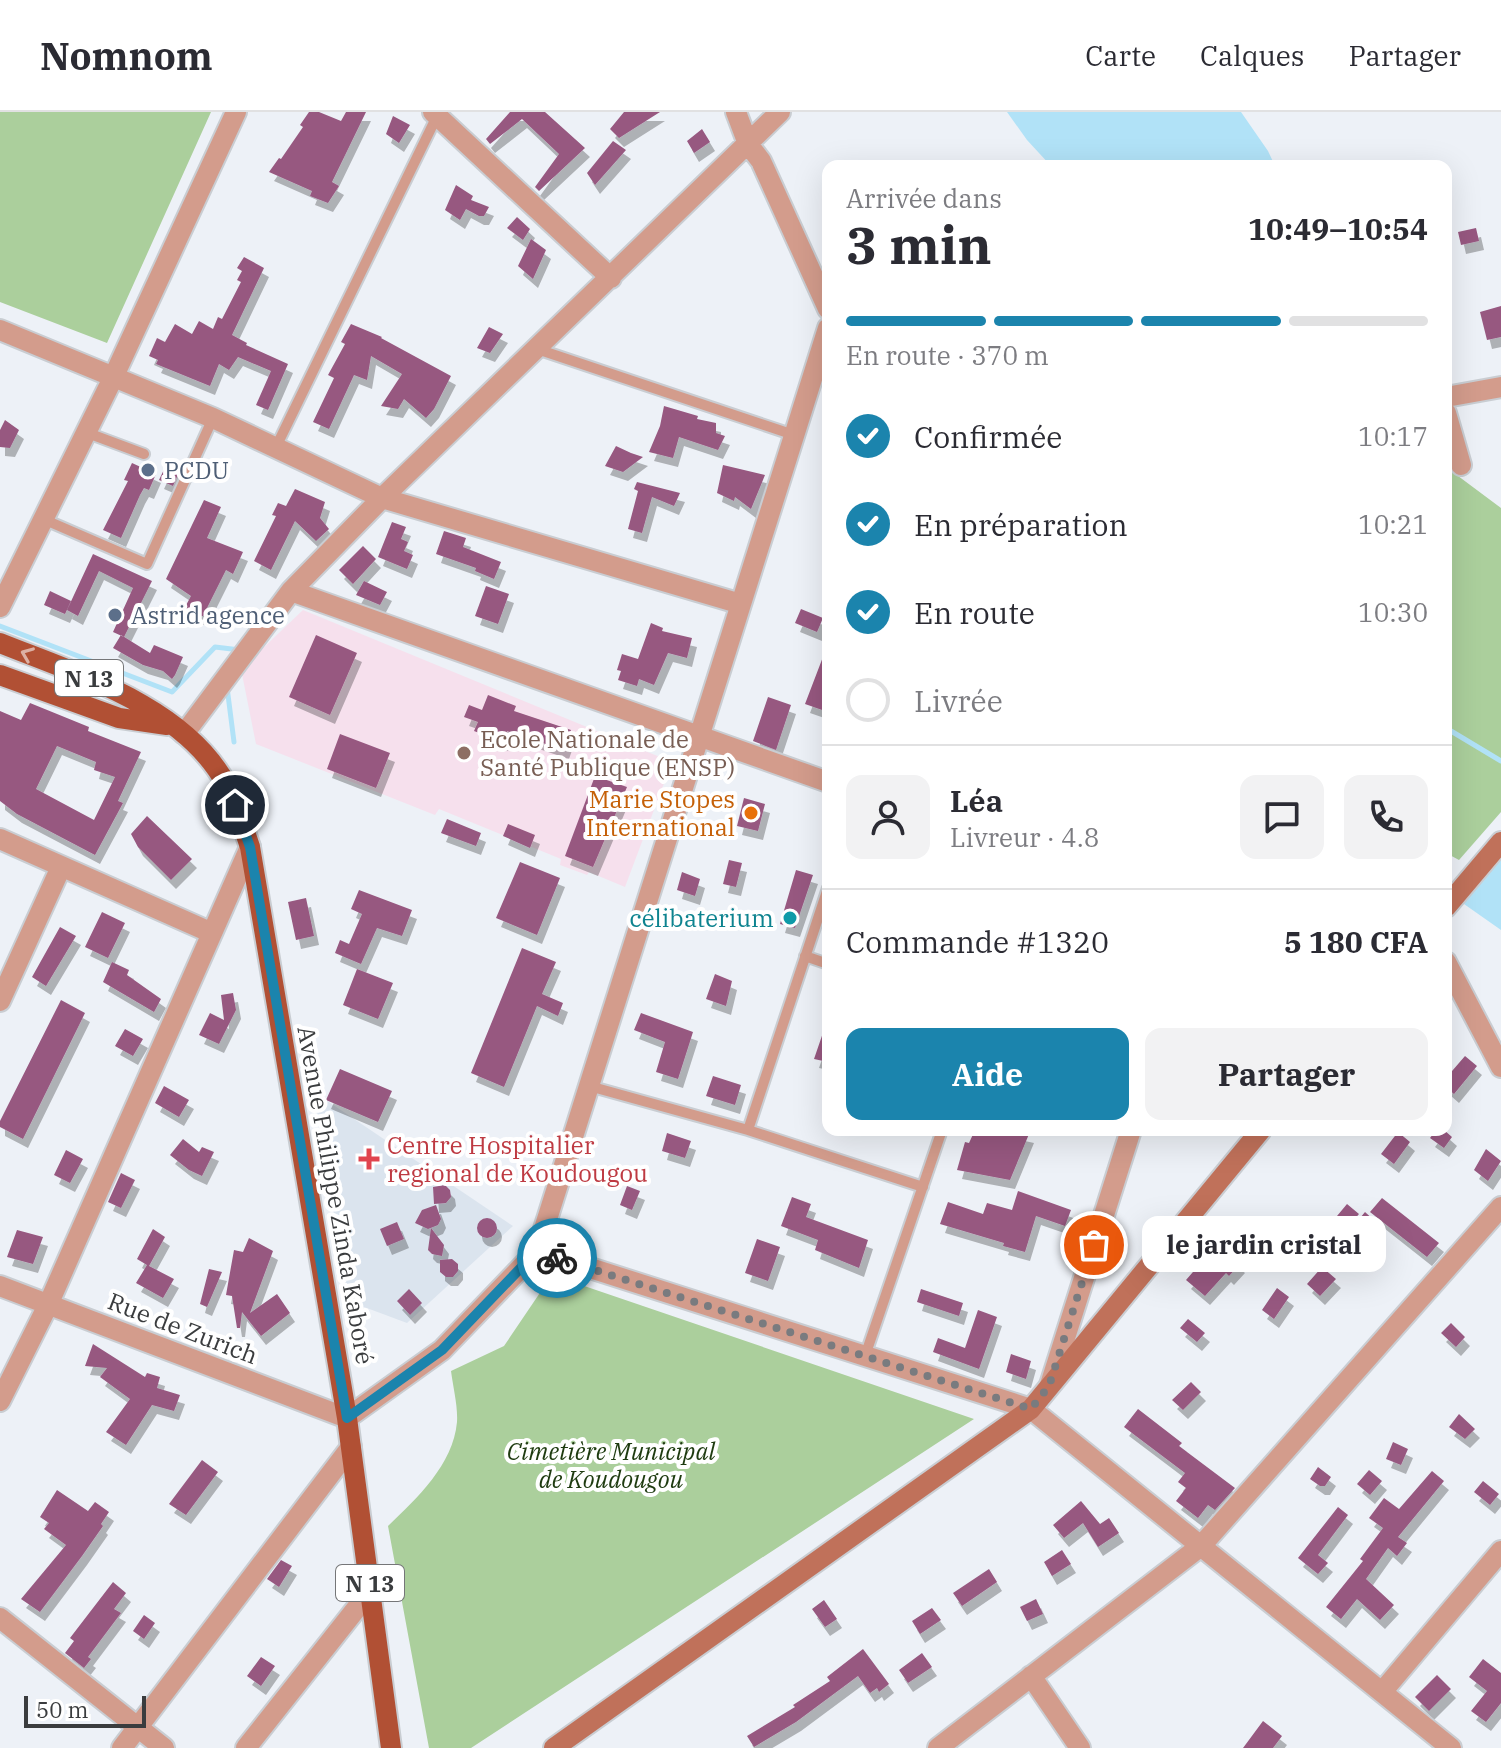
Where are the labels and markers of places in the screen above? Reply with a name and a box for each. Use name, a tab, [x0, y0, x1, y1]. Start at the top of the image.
place label: PCDU	[164, 454, 229, 486]
marker: PCDU	[139, 461, 157, 479]
place label: Astrid agence	[131, 599, 285, 631]
marker: Astrid agence	[106, 606, 124, 624]
place label: Ecole Nationale de Santé Publique (ENSP)	[480, 723, 735, 783]
marker: Ecole Nationale de Santé Publique (ENSP)	[455, 744, 473, 762]
pin	[201, 771, 269, 839]
place label: Marie Stopes International	[586, 783, 735, 843]
marker: Marie Stopes International	[742, 804, 760, 822]
place label: célibaterium	[630, 902, 774, 934]
marker: célibaterium	[781, 909, 799, 927]
place label: Centre Hospitalier regional de Koudougou	[387, 1129, 648, 1189]
marker: Centre Hospitalier regional de Koudougou	[358, 1148, 380, 1170]
pin	[1060, 1211, 1128, 1279]
callout: le jardin cristal	[1142, 1217, 1386, 1273]

